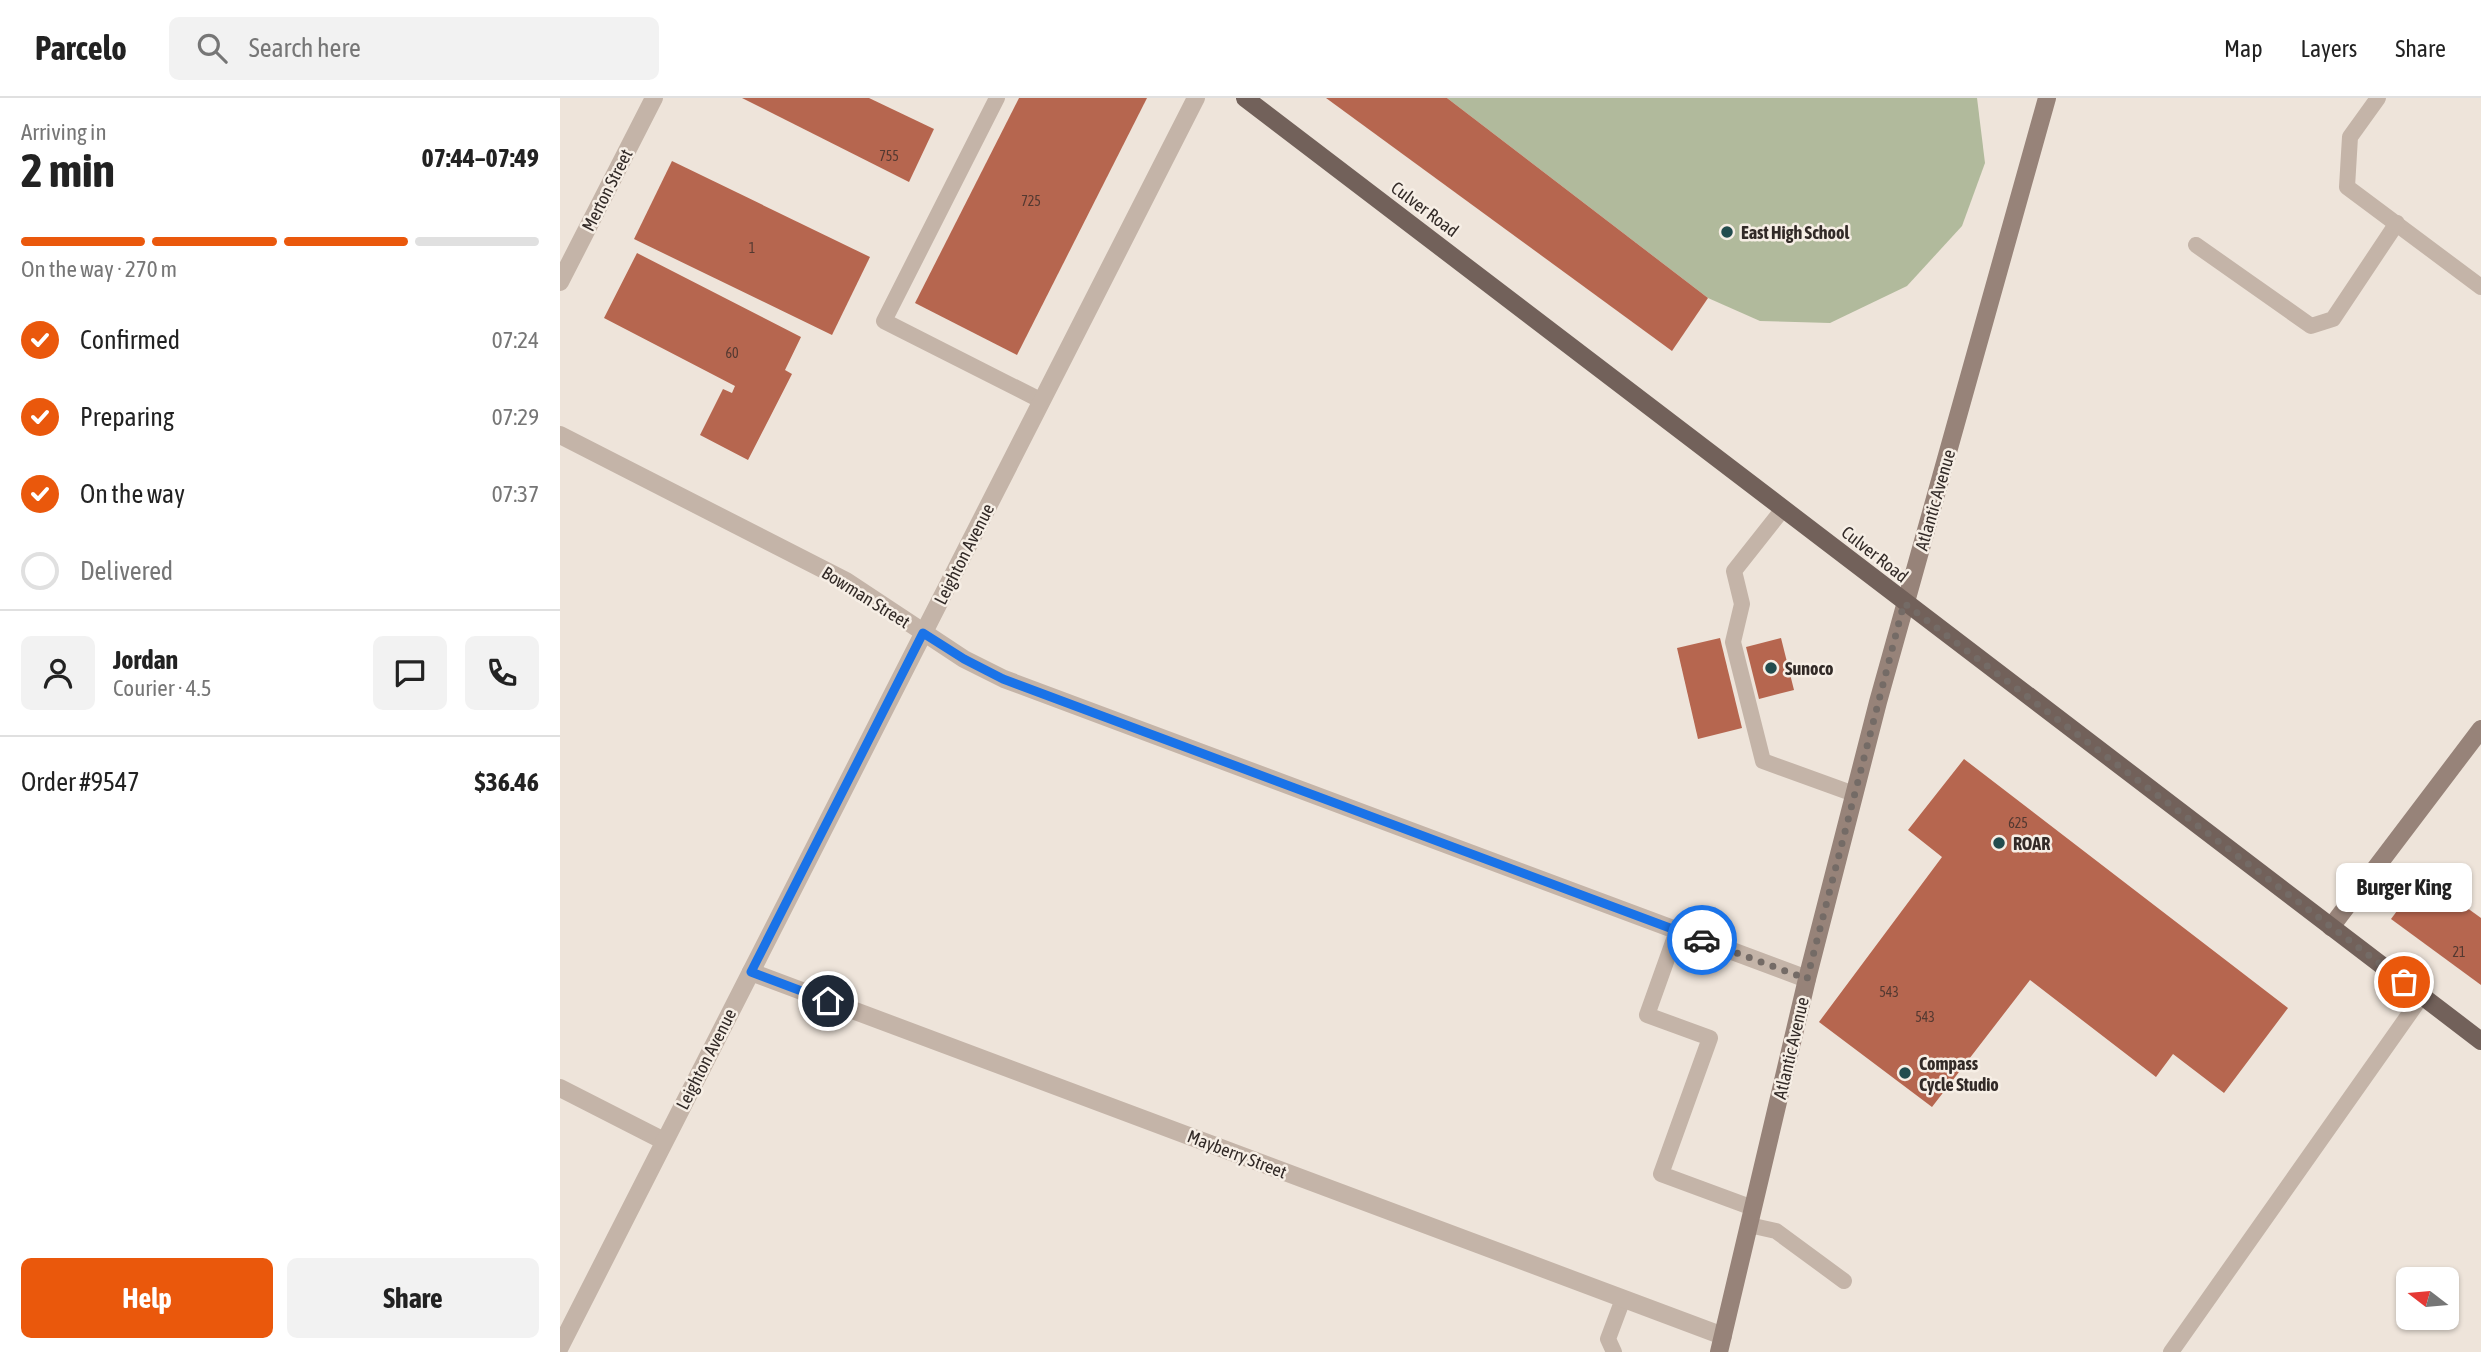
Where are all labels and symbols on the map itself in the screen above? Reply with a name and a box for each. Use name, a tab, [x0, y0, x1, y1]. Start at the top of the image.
street label: Merton Street	[577, 145, 637, 235]
house number: 755	[879, 148, 899, 164]
street label: Culver Road	[1387, 177, 1463, 241]
house number: 725	[1021, 193, 1041, 209]
place label: East High School	[1741, 222, 1849, 243]
marker: East High School	[1719, 224, 1735, 240]
house number: 1	[749, 240, 755, 256]
house number: 60	[725, 345, 739, 361]
street label: Atlantic Avenue	[1911, 447, 1959, 553]
street label: Leighton Avenue	[930, 500, 998, 608]
street label: Culver Road	[1837, 521, 1913, 587]
street label: Bowman Street	[818, 562, 914, 632]
place label: Sunoco	[1785, 658, 1834, 679]
marker: Sunoco	[1763, 660, 1779, 676]
house number: 625	[2008, 815, 2028, 831]
place label: ROAR	[2013, 833, 2050, 854]
marker: ROAR	[1991, 835, 2007, 851]
callout: Burger King	[2336, 863, 2472, 912]
courier	[1667, 905, 1737, 975]
house number: 21	[2452, 944, 2466, 960]
pin	[2374, 952, 2434, 1012]
pin	[798, 971, 858, 1031]
house number: 543	[1879, 984, 1899, 1000]
street label: Atlantic Avenue	[1769, 995, 1813, 1101]
street label: Leighton Avenue	[672, 1005, 740, 1113]
house number: 543	[1915, 1009, 1935, 1025]
place label: Compass Cycle Studio	[1919, 1053, 1999, 1095]
marker: Compass Cycle Studio	[1897, 1065, 1913, 1081]
street label: Mayberry Street	[1184, 1125, 1290, 1183]
north arrow	[2396, 1267, 2459, 1330]

